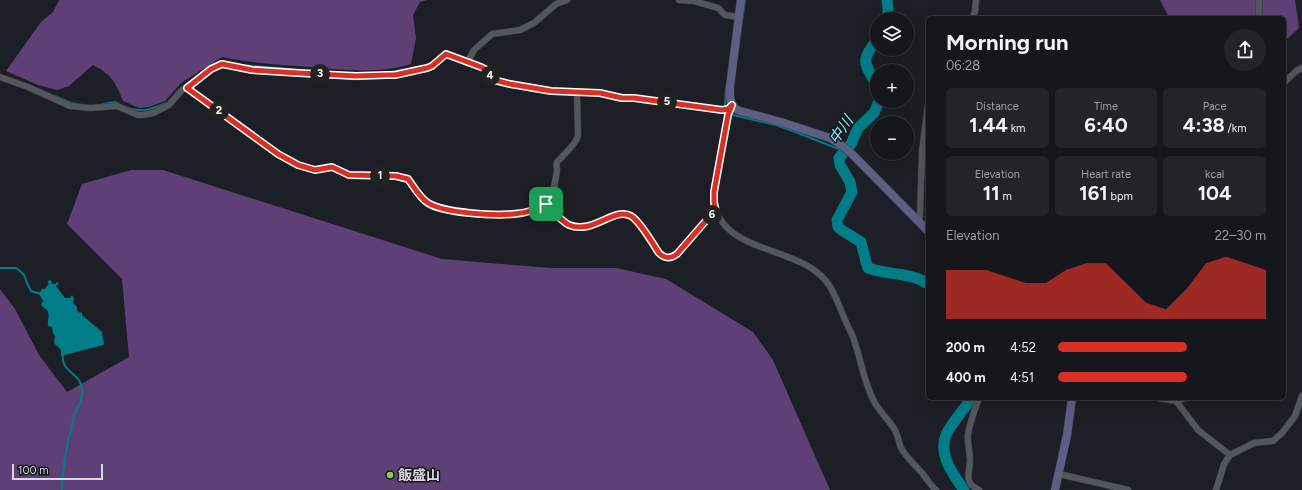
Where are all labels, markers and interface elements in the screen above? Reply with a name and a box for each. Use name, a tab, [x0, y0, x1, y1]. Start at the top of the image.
map controls	[870, 12, 914, 160]
button: layers	[870, 12, 914, 56]
text: Morning run	[946, 29, 1069, 56]
button: share	[1224, 29, 1266, 71]
text: 06:28	[946, 58, 980, 73]
pin: 3	[310, 64, 330, 84]
button: +	[870, 64, 914, 108]
pin: 4	[480, 66, 500, 86]
text: 3	[317, 67, 323, 80]
text: 4	[487, 69, 493, 82]
pin: 5	[657, 92, 677, 112]
text: 5	[664, 95, 670, 108]
text: Distance	[976, 100, 1019, 113]
text: Time	[1094, 100, 1118, 113]
text: Pace	[1203, 100, 1227, 113]
pin: 2	[209, 101, 229, 121]
text: 2	[216, 104, 222, 117]
water label: 中川	[825, 111, 858, 147]
text: 1.44	[969, 113, 1008, 137]
text: 6:40	[1084, 113, 1128, 137]
text: 4:38	[1183, 113, 1225, 137]
button: −	[870, 116, 914, 160]
text: km	[1008, 122, 1025, 135]
text: /km	[1225, 122, 1247, 135]
pin: 1	[370, 166, 390, 186]
text: Elevation	[975, 168, 1020, 181]
text: Heart rate	[1081, 168, 1131, 181]
text: kcal	[1205, 168, 1224, 181]
text: 1	[378, 169, 382, 182]
text: 11	[983, 181, 1000, 205]
text: 161	[1079, 181, 1108, 205]
text: 104	[1198, 181, 1232, 205]
pin	[529, 187, 563, 221]
text: m	[1000, 190, 1012, 203]
text: bpm	[1108, 190, 1133, 203]
icon: arrive	[535, 193, 557, 215]
pin: 6	[702, 205, 722, 225]
text: 6	[709, 208, 715, 221]
text: Elevation	[946, 228, 999, 243]
text: 22–30 m	[1215, 228, 1266, 243]
text: 200 m	[946, 340, 985, 355]
text: 4:52	[1010, 340, 1036, 355]
text: 400 m	[946, 370, 986, 385]
text: 4:51	[1010, 370, 1034, 385]
scale bar	[12, 462, 103, 481]
text: 100 m	[18, 464, 49, 477]
place label: 飯盛山	[398, 467, 440, 484]
marker: 飯盛山	[385, 470, 395, 480]

